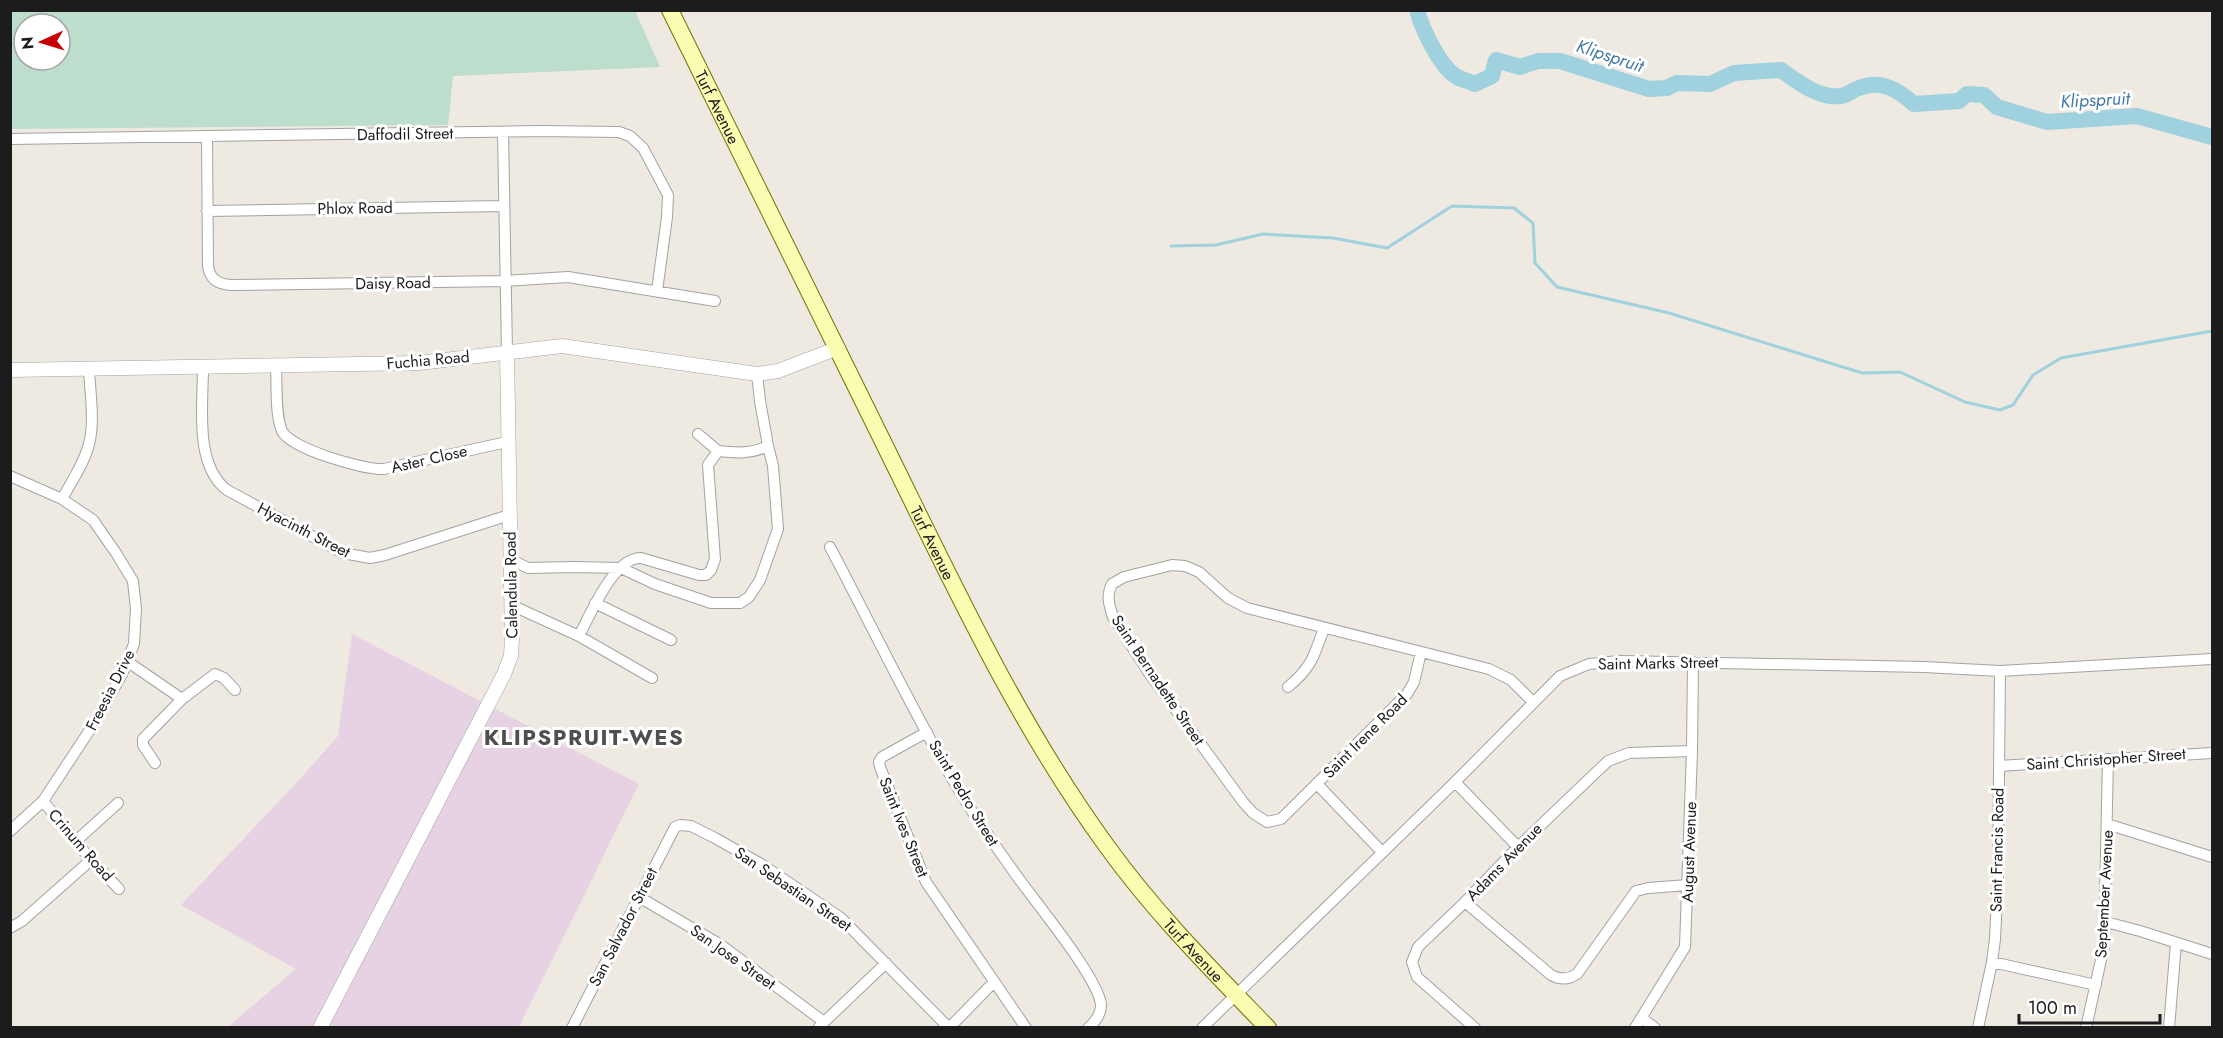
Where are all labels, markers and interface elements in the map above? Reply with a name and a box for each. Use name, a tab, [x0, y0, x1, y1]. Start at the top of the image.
north arrow	[12, 12, 72, 72]
water label: Klipspruit	[1573, 33, 1649, 80]
text: N	[16, 36, 39, 50]
street label: Turf Avenue	[690, 66, 746, 148]
water label: Klipspruit	[2060, 85, 2132, 115]
street label: Daffodil Street	[357, 122, 454, 146]
street label: Phlox Road	[317, 196, 393, 220]
street label: Daisy Road	[355, 271, 431, 295]
street label: Fuchia Road	[386, 345, 470, 375]
street label: Aster Close	[389, 439, 469, 479]
street label: Hyacinth Street	[254, 497, 355, 563]
street label: Turf Avenue	[905, 502, 960, 584]
street label: Calendula Road	[499, 531, 523, 639]
street label: Saint Bernadette Street	[1106, 610, 1210, 750]
street label: Freesia Drive	[80, 646, 140, 734]
street label: Saint Marks Street	[1598, 650, 1718, 676]
street label: Saint Irene Road	[1318, 689, 1412, 783]
district label: KLIPSPRUIT-WES	[484, 721, 684, 753]
street label: Saint Pedro Street	[923, 736, 1005, 851]
street label: Saint Christopher Street	[2025, 742, 2187, 776]
street label: Saint Ives Street	[873, 774, 935, 881]
street label: Saint Francis Road	[1984, 788, 2010, 912]
street label: August Avenue	[1676, 801, 1702, 903]
street label: Crinum Road	[43, 804, 119, 886]
street label: Adams Avenue	[1461, 818, 1547, 906]
street label: September Avenue	[2089, 829, 2119, 959]
street label: San Sebastian Street	[730, 841, 856, 937]
street label: San Salvador Street	[583, 863, 663, 991]
street label: Turf Avenue	[1158, 913, 1229, 987]
street label: San Jose Street	[685, 919, 781, 995]
scale bar	[2019, 987, 2160, 1025]
text: 100 m	[2028, 995, 2077, 1021]

